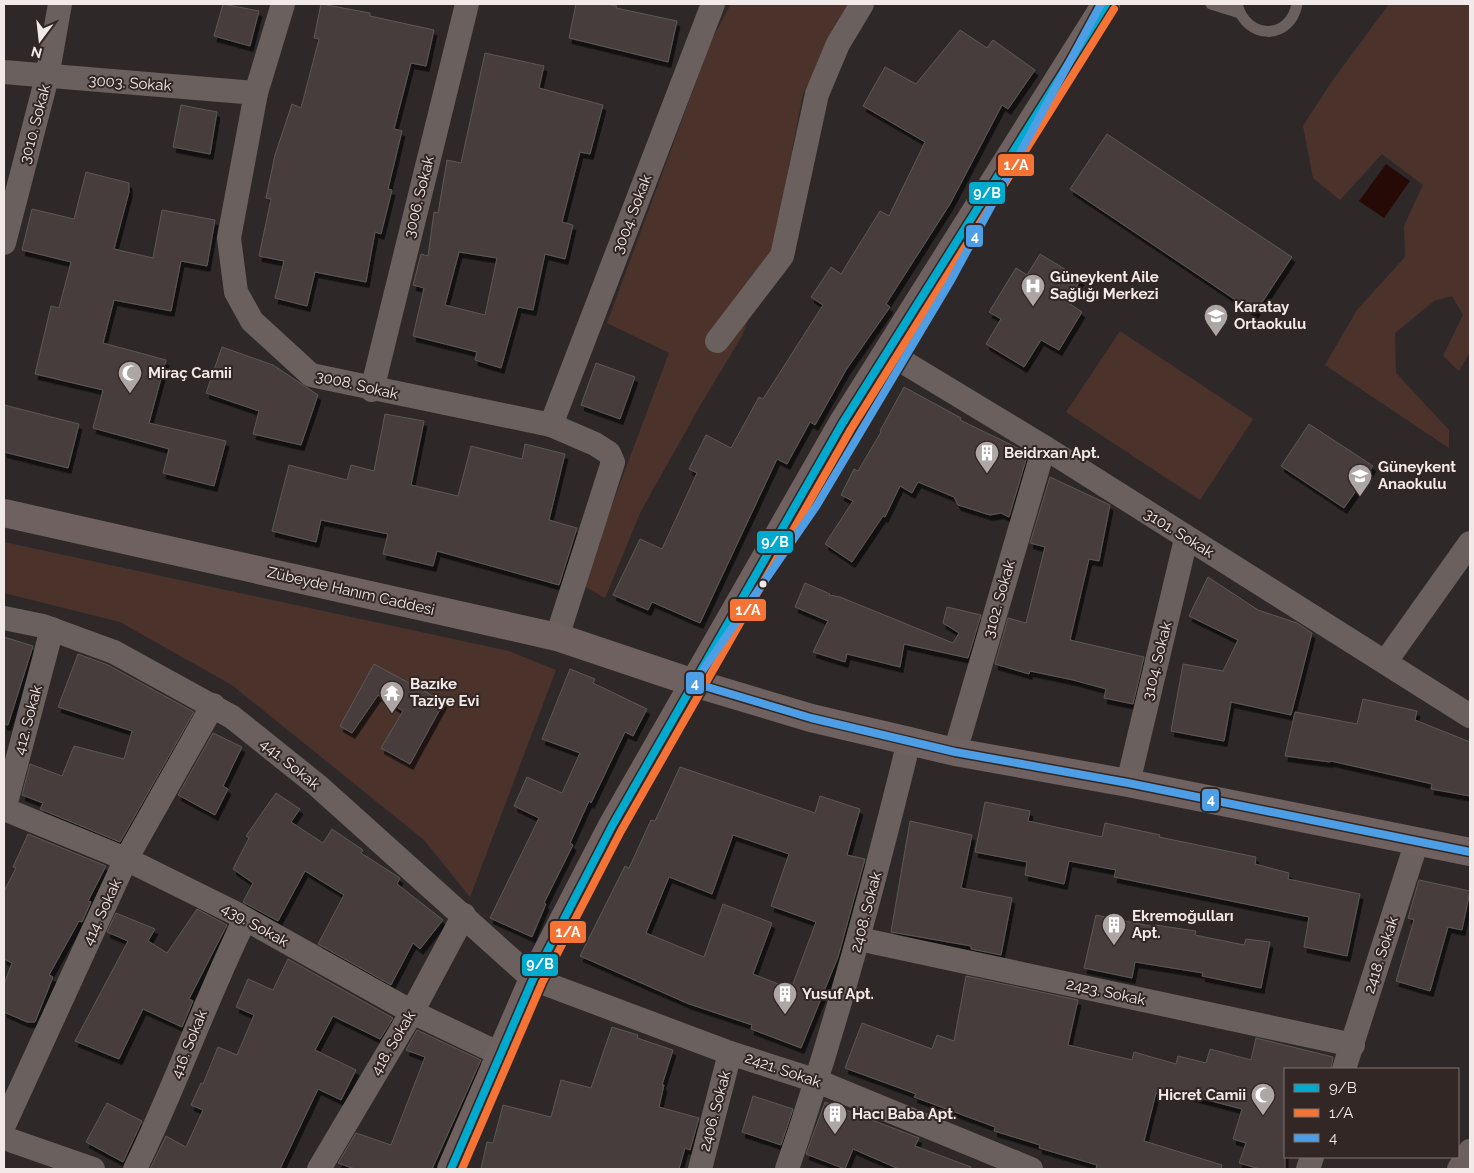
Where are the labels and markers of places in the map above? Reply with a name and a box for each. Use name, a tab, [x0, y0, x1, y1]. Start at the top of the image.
place label: Güneykent Aile Sağlığı Merkezi	[1050, 268, 1159, 303]
hospital icon: Güneykent Aile Sağlığı Merkezi	[1020, 273, 1046, 307]
place label: Karatay Ortaokulu	[1234, 298, 1306, 333]
school or university icon: Karatay Ortaokulu	[1203, 303, 1229, 337]
mosque icon: Miraç Camii	[117, 360, 143, 394]
place label: Miraç Camii	[148, 364, 232, 382]
building icon: Beidrxan Apt.	[974, 440, 1000, 474]
place label: Beidrxan Apt.	[1004, 444, 1100, 462]
place label: Güneykent Anaokulu	[1378, 458, 1456, 493]
school or university icon: Güneykent Anaokulu	[1347, 463, 1373, 497]
unlabelled marker	[758, 579, 768, 589]
place label: Bazıke Taziye Evi	[410, 675, 479, 710]
temple icon: Bazıke Taziye Evi	[379, 680, 405, 714]
place label: Ekremoğulları Apt.	[1132, 907, 1234, 942]
building icon: Ekremoğulları Apt.	[1101, 912, 1127, 946]
building icon: Yusuf Apt.	[772, 981, 798, 1015]
place label: Yusuf Apt.	[802, 985, 874, 1003]
mosque icon: Hicret Camii	[1250, 1082, 1276, 1116]
place label: Hicret Camii	[1158, 1086, 1246, 1104]
building icon: Hacı Baba Apt.	[822, 1101, 848, 1135]
place label: Hacı Baba Apt.	[852, 1105, 956, 1123]

